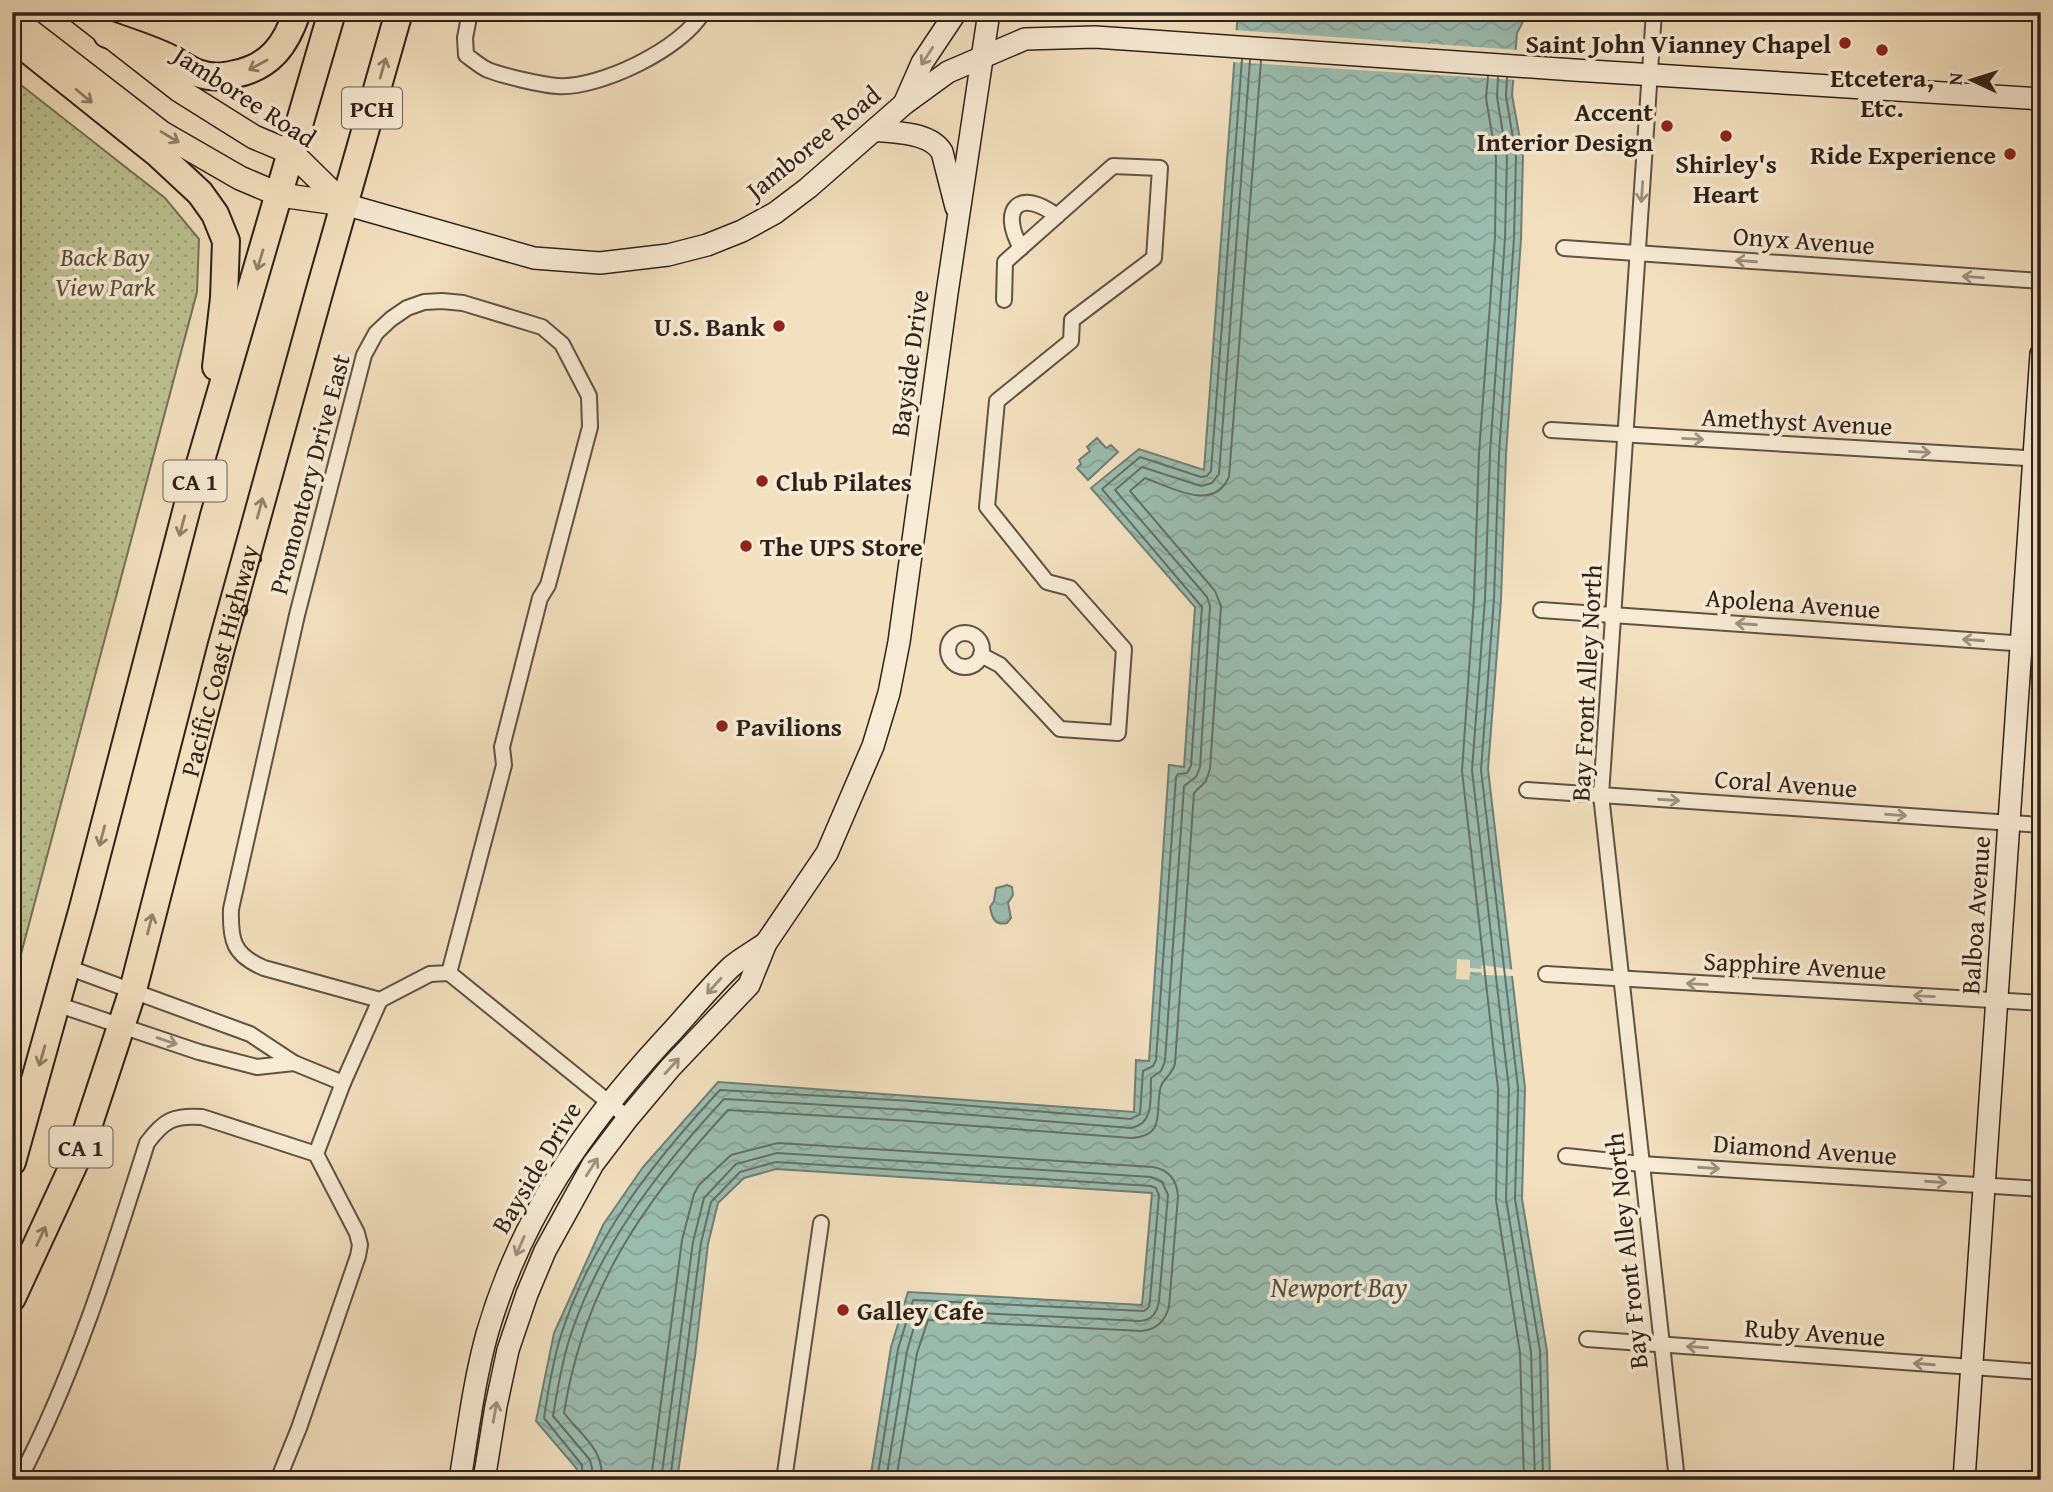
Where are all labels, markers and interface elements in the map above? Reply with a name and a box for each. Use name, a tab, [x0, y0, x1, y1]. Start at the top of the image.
place label: Saint John Vianney Chapel	[1525, 24, 1831, 63]
street label: Jamboree Road	[163, 34, 324, 157]
marker: Saint John Vianney Chapel	[1837, 35, 1853, 51]
marker: Etcetera, Etc.	[1874, 42, 1890, 58]
one-way arrow	[919, 46, 933, 66]
north arrow	[1938, 46, 2008, 116]
one-way arrow	[378, 57, 391, 79]
place label: Etcetera, Etc.	[1830, 58, 1934, 127]
one-way arrow	[249, 59, 269, 73]
text: N	[1941, 71, 1969, 86]
street label: Jamboree Road	[735, 75, 889, 210]
one-way arrow	[74, 88, 92, 104]
road number: PCH	[342, 88, 402, 128]
place label: Accent Interior Design	[1477, 92, 1654, 161]
marker: Accent Interior Design	[1659, 118, 1675, 134]
marker: Shirley's Heart	[1718, 128, 1734, 144]
one-way arrow	[159, 131, 179, 145]
place label: Ride Experience	[1810, 135, 1996, 174]
place label: Shirley's Heart	[1675, 144, 1777, 213]
marker: Ride Experience	[2002, 146, 2018, 162]
one-way arrow	[1635, 180, 1648, 203]
street label: Onyx Avenue	[1732, 216, 1876, 264]
park label: Back Bay View Park	[55, 237, 156, 306]
one-way arrow	[253, 249, 266, 271]
one-way arrow	[1735, 254, 1758, 267]
one-way arrow	[1962, 270, 1984, 283]
street label: Bayside Drive	[879, 287, 939, 439]
place label: U.S. Bank	[654, 307, 765, 346]
marker: U.S. Bank	[771, 318, 787, 334]
street label: Promontory Drive East	[258, 349, 360, 599]
street label: Amethyst Avenue	[1701, 397, 1893, 445]
one-way arrow	[1682, 433, 1705, 446]
one-way arrow	[1909, 446, 1931, 459]
road number: CA 1	[164, 460, 227, 502]
place label: Club Pilates	[776, 462, 912, 501]
marker: Club Pilates	[754, 473, 770, 489]
one-way arrow	[254, 497, 267, 519]
one-way arrow	[175, 515, 188, 537]
place label: The UPS Store	[760, 527, 923, 566]
marker: The UPS Store	[738, 538, 754, 554]
street label: Pacific Coast Highway	[169, 540, 268, 781]
street label: Bay Front Alley North	[1560, 563, 1612, 803]
street label: Apolena Avenue	[1704, 577, 1882, 629]
one-way arrow	[1735, 617, 1758, 630]
one-way arrow	[1961, 634, 1984, 647]
place label: Pavilions	[736, 707, 842, 746]
marker: Pavilions	[714, 718, 730, 734]
street label: Coral Avenue	[1713, 759, 1859, 807]
one-way arrow	[1657, 794, 1680, 807]
one-way arrow	[1884, 809, 1907, 822]
one-way arrow	[95, 825, 108, 847]
street label: Balboa Avenue	[1950, 834, 2000, 996]
one-way arrow	[144, 913, 157, 936]
street label: Sapphire Avenue	[1703, 941, 1887, 989]
one-way arrow	[706, 977, 722, 995]
one-way arrow	[1686, 977, 1708, 990]
one-way arrow	[1913, 989, 1935, 1002]
one-way arrow	[156, 1036, 178, 1048]
one-way arrow	[34, 1045, 47, 1067]
one-way arrow	[664, 1058, 681, 1075]
street label: Bayside Drive	[481, 1094, 591, 1240]
street label: Diamond Avenue	[1712, 1123, 1898, 1175]
road number: CA 1	[50, 1126, 112, 1168]
street label: Bay Front Alley North	[1594, 1130, 1658, 1371]
one-way arrow	[586, 1157, 600, 1177]
one-way arrow	[1697, 1162, 1719, 1175]
one-way arrow	[1924, 1176, 1946, 1189]
one-way arrow	[35, 1226, 49, 1247]
one-way arrow	[513, 1234, 526, 1256]
water label: Newport Bay	[1270, 1266, 1408, 1307]
place label: Galley Cafe	[857, 1291, 984, 1330]
marker: Galley Cafe	[835, 1302, 851, 1318]
street label: Ruby Avenue	[1743, 1308, 1887, 1356]
one-way arrow	[1686, 1341, 1709, 1354]
one-way arrow	[1913, 1358, 1936, 1371]
one-way arrow	[489, 1401, 502, 1424]

